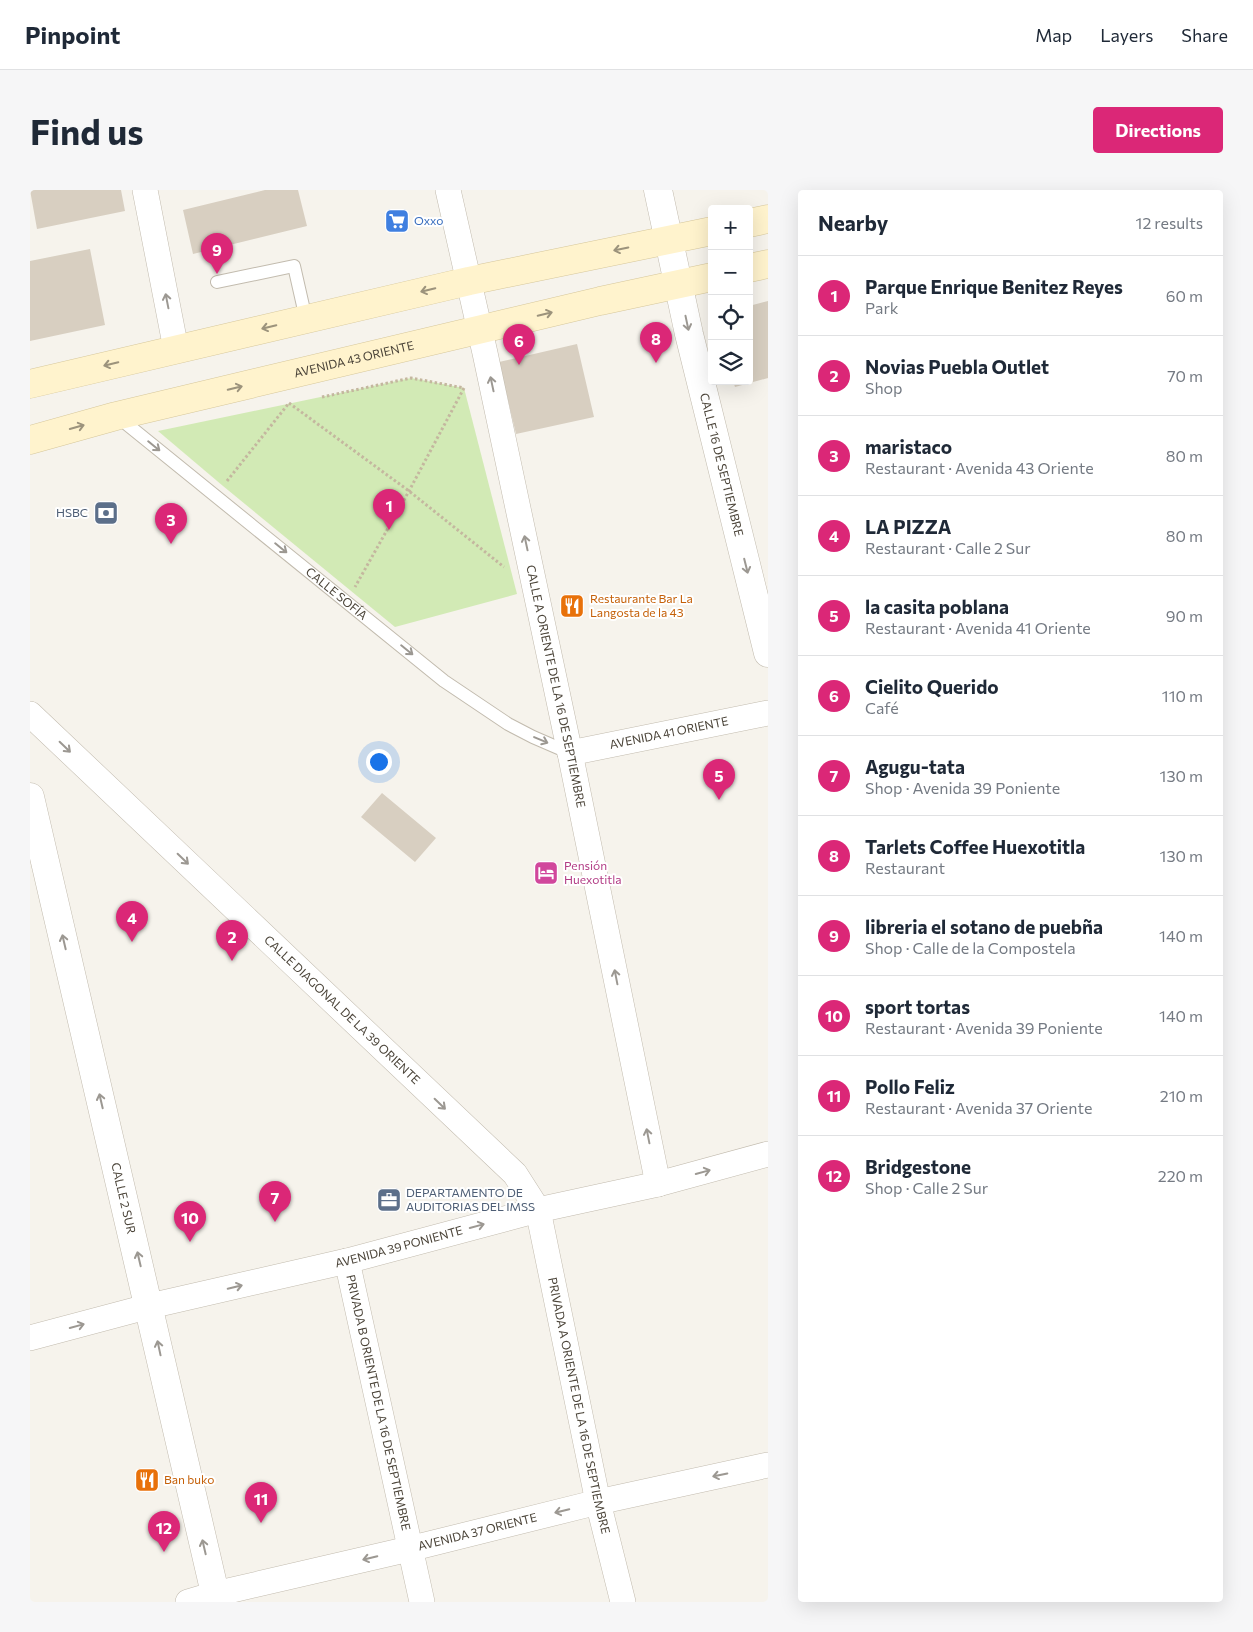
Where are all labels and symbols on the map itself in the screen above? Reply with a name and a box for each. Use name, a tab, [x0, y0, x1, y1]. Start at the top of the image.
supermarket icon: Oxxo	[384, 208, 410, 234]
place label: Oxxo	[414, 213, 443, 227]
pin: 9	[201, 233, 233, 274]
one-way arrow	[613, 245, 629, 254]
one-way arrow	[420, 286, 436, 295]
one-way arrow	[161, 294, 171, 310]
one-way arrow	[536, 309, 552, 318]
one-way arrow	[683, 315, 692, 331]
pin: 8	[640, 322, 672, 363]
one-way arrow	[262, 323, 278, 332]
pin: 6	[503, 324, 535, 365]
street label: AVENIDA 43 ORIENTE	[292, 337, 415, 379]
one-way arrow	[104, 360, 120, 369]
one-way arrow	[487, 377, 496, 393]
one-way arrow	[226, 383, 242, 392]
street label: CALLE 16 DE SEPTIEMBRE	[698, 391, 747, 538]
one-way arrow	[68, 421, 84, 431]
one-way arrow	[147, 441, 161, 451]
pin: 1	[373, 489, 405, 530]
bank icon: HSBC	[93, 500, 119, 526]
pin: 3	[155, 503, 187, 544]
place label: HSBC	[56, 505, 88, 519]
one-way arrow	[521, 536, 530, 552]
one-way arrow	[274, 542, 287, 553]
one-way arrow	[742, 557, 752, 573]
street label: CALLE A ORIENTE DE LA 16 DE SEPTIEMBRE	[524, 563, 589, 809]
street label: CALLE SOFÍA	[303, 564, 371, 622]
place label: Restaurante Bar La Langosta de la 43	[590, 591, 693, 619]
restaurant icon: Restaurante Bar La Langosta de la 43	[559, 593, 585, 619]
one-way arrow	[400, 645, 413, 656]
street label: AVENIDA 41 ORIENTE	[608, 713, 729, 751]
one-way arrow	[533, 736, 548, 746]
one-way arrow	[59, 741, 72, 753]
your location	[366, 749, 392, 775]
pin: 5	[703, 759, 735, 800]
one-way arrow	[177, 853, 189, 865]
place label: Pensión Huexotitla	[564, 858, 621, 886]
hotel icon: Pensión Huexotitla	[533, 860, 559, 886]
pin: 4	[116, 901, 148, 942]
pin: 2	[216, 920, 248, 961]
street label: CALLE DIAGONAL DE LA 39 ORIENTE	[262, 932, 423, 1086]
one-way arrow	[59, 935, 68, 951]
one-way arrow	[610, 969, 620, 985]
one-way arrow	[96, 1093, 105, 1109]
one-way arrow	[434, 1098, 447, 1110]
one-way arrow	[643, 1128, 652, 1144]
street label: CALLE 2 SUR	[109, 1161, 139, 1235]
one-way arrow	[695, 1166, 711, 1176]
pin: 7	[259, 1181, 291, 1222]
place label: DEPARTAMENTO DE AUDITORIAS DEL IMSS	[406, 1185, 535, 1213]
office icon: DEPARTAMENTO DE AUDITORIAS DEL IMSS	[376, 1187, 402, 1213]
pin: 10	[174, 1201, 206, 1242]
one-way arrow	[469, 1221, 485, 1230]
street label: AVENIDA 39 PONIENTE	[333, 1222, 464, 1270]
one-way arrow	[134, 1251, 143, 1267]
street label: PRIVADA B ORIENTE DE LA 16 DE SEPTIEMBRE	[344, 1273, 414, 1532]
street label: PRIVADA A ORIENTE DE LA 16 DE SEPTIEMBRE	[546, 1276, 614, 1535]
one-way arrow	[226, 1282, 242, 1291]
one-way arrow	[69, 1320, 85, 1330]
one-way arrow	[153, 1340, 163, 1356]
restaurant icon: Ban buko	[134, 1467, 160, 1493]
one-way arrow	[713, 1471, 729, 1480]
place label: Ban buko	[164, 1472, 214, 1486]
pin: 11	[245, 1482, 277, 1523]
one-way arrow	[554, 1507, 570, 1516]
street label: AVENIDA 37 ORIENTE	[416, 1509, 538, 1552]
pin: 12	[148, 1511, 180, 1552]
one-way arrow	[199, 1539, 208, 1555]
one-way arrow	[363, 1554, 379, 1563]

